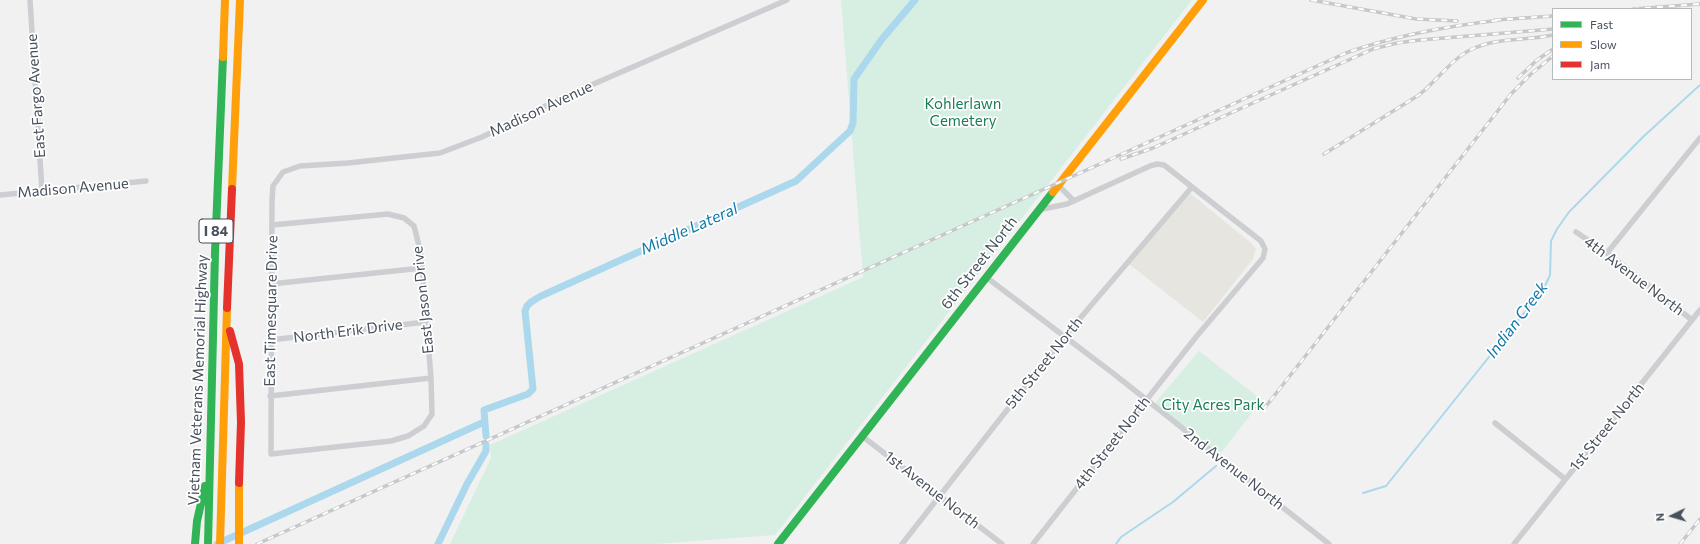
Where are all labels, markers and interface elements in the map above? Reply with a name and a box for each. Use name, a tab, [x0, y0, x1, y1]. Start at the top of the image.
legend	[1552, 8, 1692, 80]
text: Fast	[1590, 17, 1613, 31]
street label: East Fargo Avenue	[23, 33, 49, 159]
text: Slow	[1590, 37, 1617, 51]
text: Jam	[1590, 57, 1610, 71]
street label: Madison Avenue	[487, 77, 595, 141]
park label: Kohlerlawn Cemetery	[925, 95, 1001, 130]
street label: Madison Avenue	[17, 174, 129, 202]
water label: Middle Lateral	[637, 199, 741, 259]
street label: 6th Street North	[937, 213, 1021, 313]
road number: I 84	[199, 219, 233, 243]
street label: 4th Avenue North	[1580, 233, 1688, 319]
street label: East Timesquare Drive	[261, 235, 281, 387]
street label: East Jason Drive	[408, 245, 438, 355]
street label: Vietnam Veterans Memorial Highway	[185, 254, 211, 506]
water label: Indian Creek	[1482, 278, 1552, 362]
street label: 5th Street North	[1002, 314, 1086, 412]
street label: North Erik Drive	[292, 315, 404, 347]
street label: 1st Street North	[1566, 379, 1648, 475]
street label: 4th Street North	[1070, 393, 1154, 493]
park label: City Acres Park	[1161, 396, 1265, 414]
street label: 2nd Avenue North	[1180, 424, 1288, 514]
street label: 1st Avenue North	[881, 447, 983, 533]
north arrow	[1652, 496, 1692, 536]
text: N	[1653, 512, 1666, 522]

